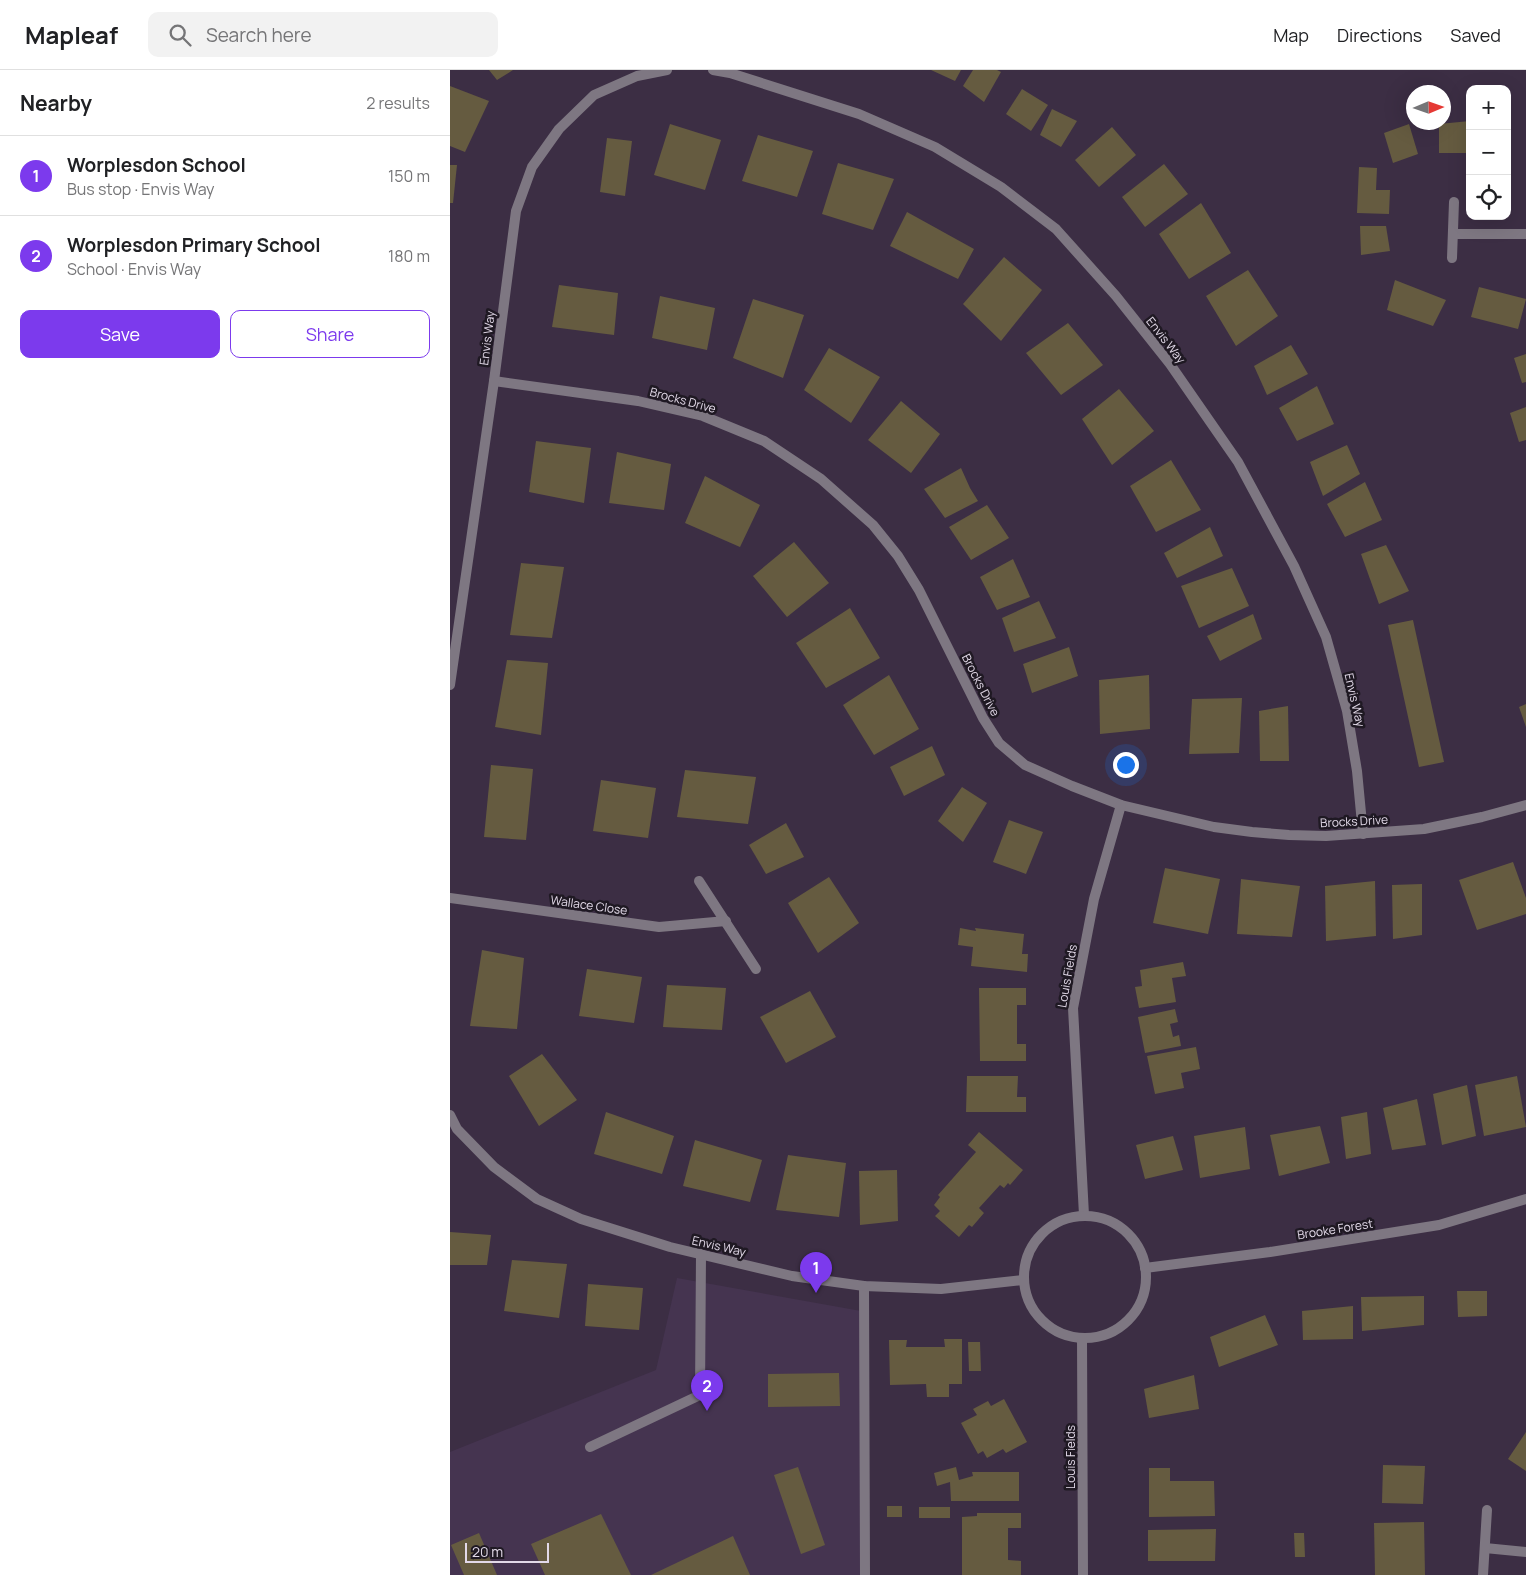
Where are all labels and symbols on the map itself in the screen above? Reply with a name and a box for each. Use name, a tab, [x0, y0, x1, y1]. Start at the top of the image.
north arrow	[1406, 85, 1451, 130]
street label: Envis Way	[475, 309, 499, 366]
street label: Envis Way	[1142, 313, 1190, 367]
street label: Brocks Drive	[648, 383, 718, 417]
street label: Brocks Drive	[958, 651, 1004, 719]
street label: Envis Way	[1341, 671, 1370, 729]
your location	[1113, 752, 1139, 778]
street label: Brocks Drive	[1320, 811, 1388, 831]
street label: Wallace Close	[550, 891, 628, 919]
street label: Louis Fields	[1053, 943, 1081, 1009]
street label: Brooke Forest	[1296, 1215, 1374, 1243]
street label: Envis Way	[690, 1232, 748, 1261]
pin: 1	[800, 1252, 832, 1293]
pin: 2	[691, 1370, 723, 1411]
street label: Louis Fields	[1062, 1425, 1079, 1489]
scale bar	[465, 1540, 549, 1563]

